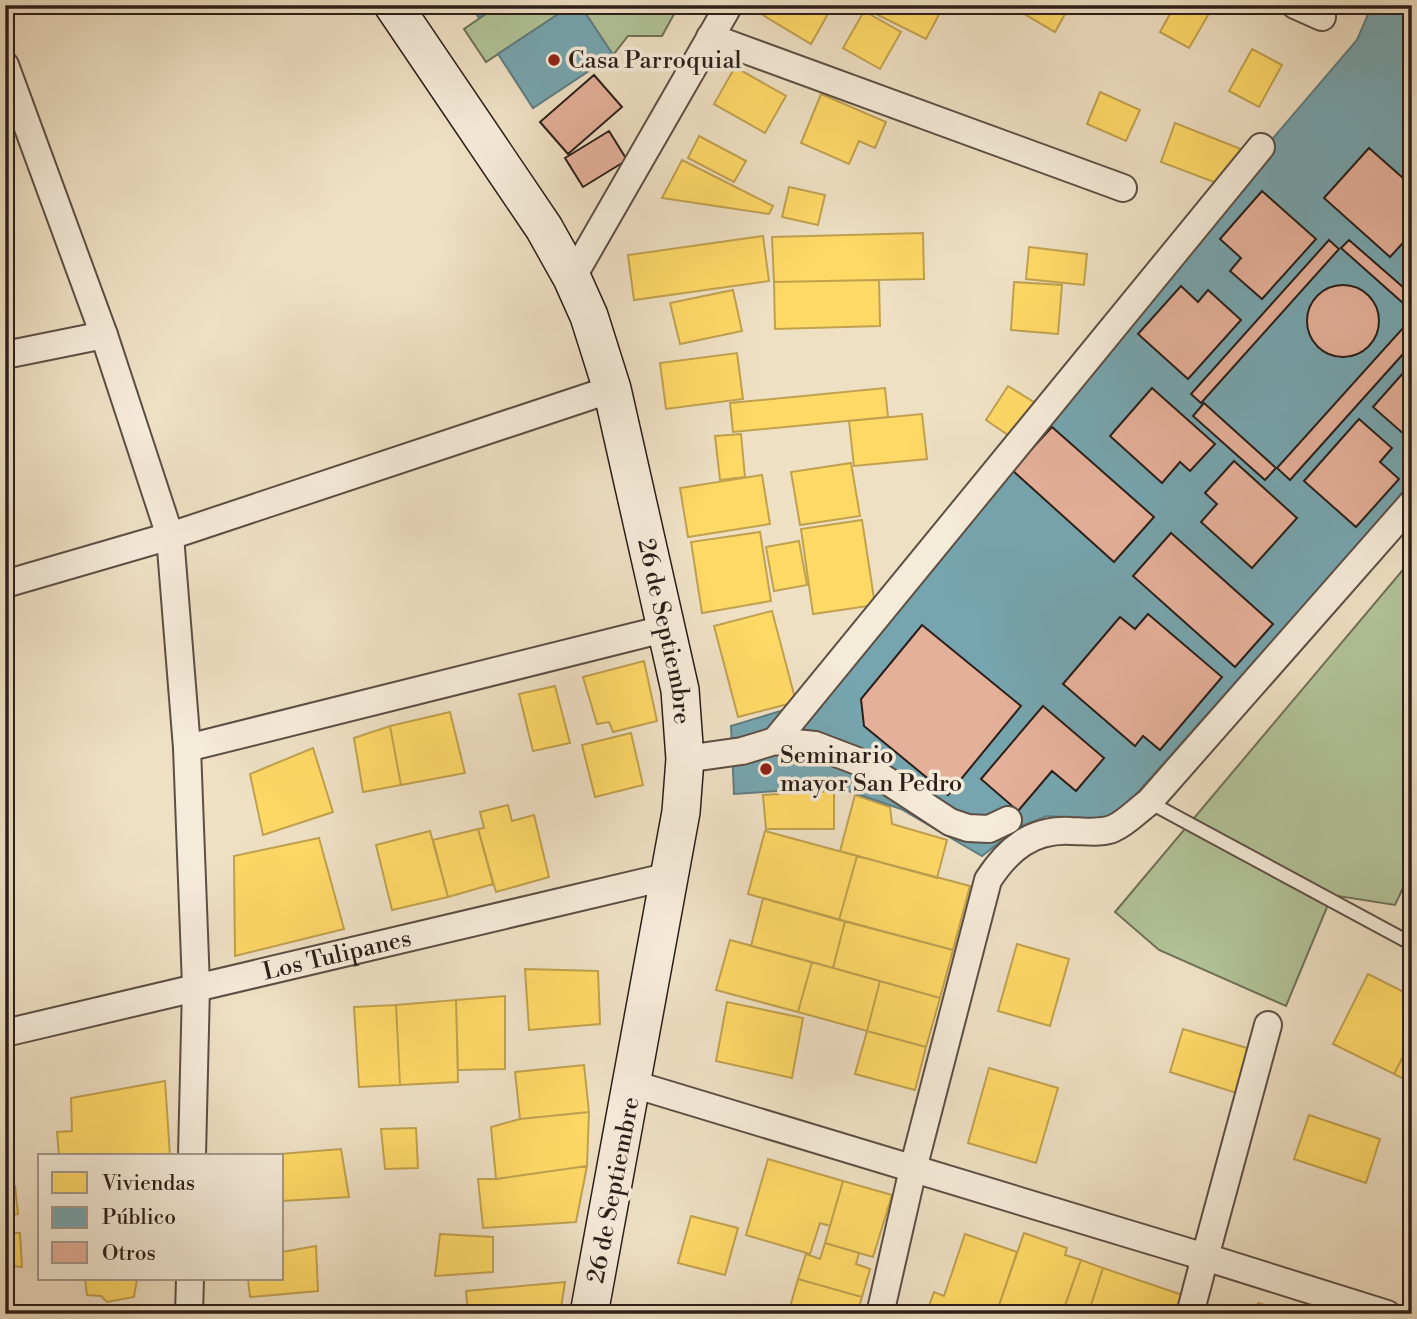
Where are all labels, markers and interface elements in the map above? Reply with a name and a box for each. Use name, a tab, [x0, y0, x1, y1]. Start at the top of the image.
place label: Casa Parroquial	[568, 46, 742, 76]
marker: Casa Parroquial	[546, 52, 562, 68]
street label: 26 de Septiembre	[630, 536, 696, 725]
place label: Seminario mayor San Pedro	[780, 741, 962, 799]
marker: Seminario mayor San Pedro	[758, 761, 774, 777]
street label: Los Tulipanes	[260, 924, 414, 988]
street label: 26 de Septiembre	[581, 1094, 647, 1286]
legend	[38, 1154, 284, 1280]
text: Viviendas	[101, 1171, 195, 1197]
text: Público	[102, 1205, 176, 1231]
text: Otros	[102, 1241, 156, 1267]

